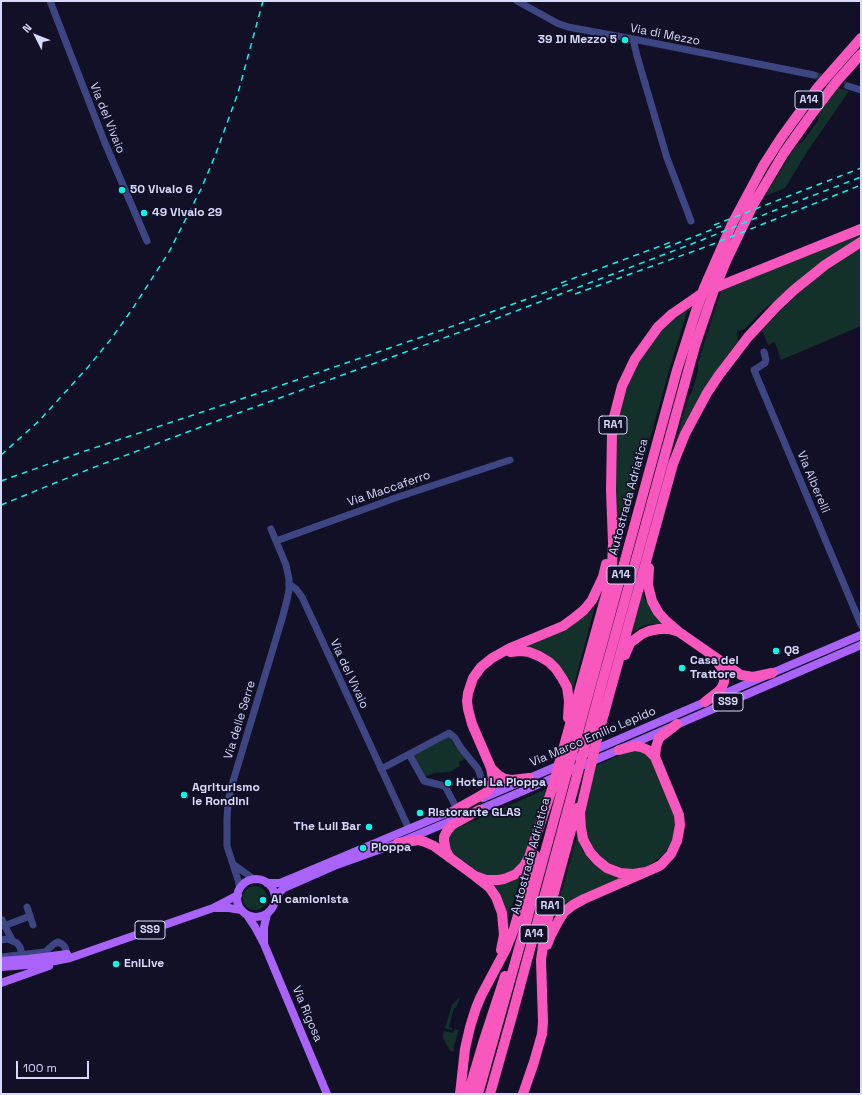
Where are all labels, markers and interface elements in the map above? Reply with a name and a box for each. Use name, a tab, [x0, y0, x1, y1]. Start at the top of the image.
north arrow	[16, 16, 56, 56]
text: N	[19, 21, 35, 35]
street label: Via di Mezzo	[629, 21, 701, 49]
place label: 39 Di Mezzo 5	[538, 33, 617, 47]
marker: 39 Di Mezzo 5	[620, 35, 630, 45]
street label: Via del Vivaio	[86, 80, 128, 156]
road number: A14	[795, 91, 823, 109]
place label: 50 Vivaio 6	[130, 183, 193, 197]
marker: 50 Vivaio 6	[117, 185, 127, 195]
place label: 49 Vivaio 29	[152, 206, 222, 220]
marker: 49 Vivaio 29	[139, 208, 149, 218]
road number: RA1	[599, 416, 627, 434]
street label: Autostrada Adriatica	[607, 437, 651, 557]
street label: Via Alberelli	[793, 449, 833, 515]
street label: Via Maccaferro	[346, 468, 432, 510]
road number: A14	[607, 566, 635, 584]
street label: Via del Vivaio	[327, 637, 371, 711]
place label: Q8	[784, 644, 799, 658]
marker: Q8	[771, 646, 781, 656]
place label: Casa del Trattore	[690, 654, 739, 682]
marker: Casa del Trattore	[677, 663, 687, 673]
street label: Via delle Serre	[221, 679, 259, 761]
road number: SS9	[713, 693, 743, 711]
street label: Via Marco Emilio Lepido	[528, 704, 658, 770]
place label: Hotel La Pioppa	[456, 776, 546, 790]
marker: Hotel La Pioppa	[443, 778, 453, 788]
place label: Agriturismo le Rondini	[192, 781, 260, 809]
marker: Agriturismo le Rondini	[179, 790, 189, 800]
street label: Autostrada Adriatica	[509, 796, 553, 916]
place label: Ristorante GLAS	[428, 806, 521, 820]
marker: Ristorante GLAS	[415, 808, 425, 818]
place label: The Lull Bar	[294, 820, 361, 834]
marker: The Lull Bar	[364, 822, 374, 832]
place label: Pioppa	[371, 841, 411, 855]
marker: Pioppa	[358, 843, 368, 853]
place label: Al camionista	[271, 893, 349, 907]
marker: Al camionista	[258, 895, 268, 905]
road number: RA1	[536, 897, 564, 915]
road number: SS9	[135, 921, 165, 939]
road number: A14	[520, 925, 548, 943]
place label: EniLive	[124, 957, 164, 971]
marker: EniLive	[111, 959, 121, 969]
street label: Via Rigosa	[289, 984, 325, 1044]
scale bar	[18, 1053, 91, 1079]
text: 100 m	[23, 1060, 57, 1076]

